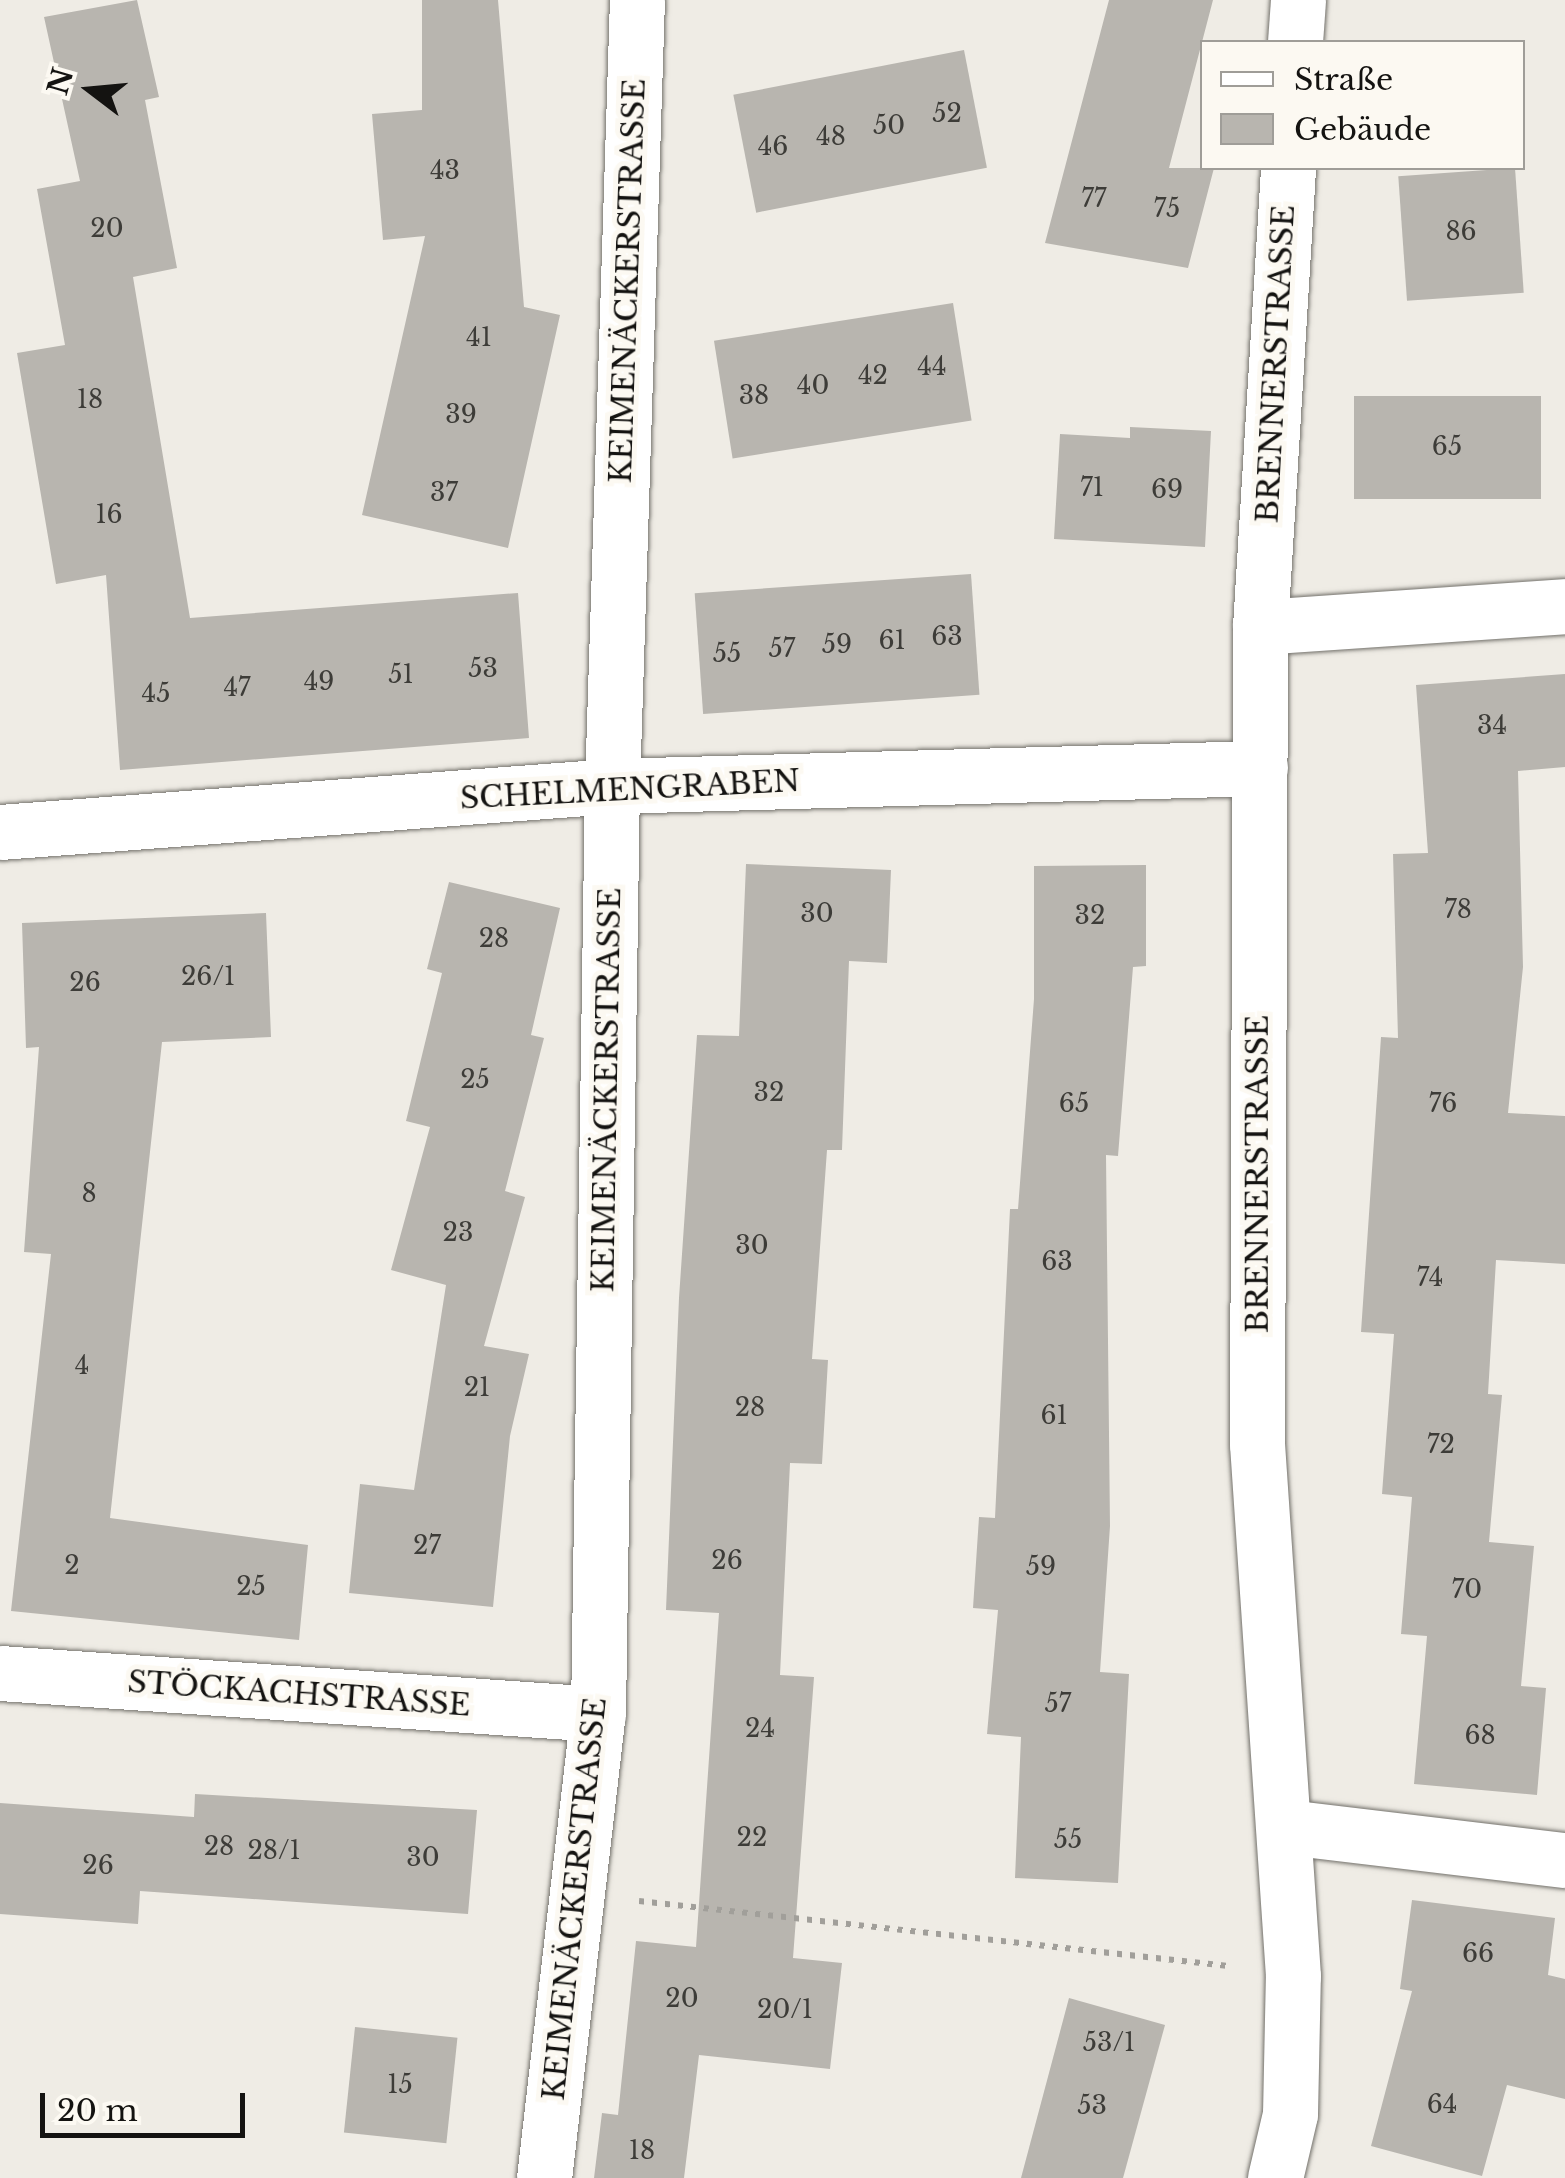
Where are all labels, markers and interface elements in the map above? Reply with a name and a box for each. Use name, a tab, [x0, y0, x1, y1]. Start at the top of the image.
north arrow	[40, 40, 140, 140]
legend	[1200, 40, 1525, 170]
text: Straße	[1294, 61, 1393, 98]
text: N	[40, 64, 81, 99]
street label: KEIMENÄCKERSTRASSE	[603, 78, 653, 484]
house number: 52	[932, 99, 962, 129]
house number: 50	[873, 111, 905, 141]
text: Gebäude	[1294, 111, 1431, 148]
house number: 48	[816, 122, 846, 152]
house number: 46	[758, 132, 788, 162]
house number: 43	[430, 156, 460, 186]
house number: 77	[1081, 184, 1107, 214]
house number: 75	[1154, 194, 1180, 224]
street label: BRENNERSTRASSE	[1250, 204, 1302, 524]
house number: 20	[90, 214, 124, 244]
house number: 86	[1445, 217, 1477, 247]
house number: 41	[466, 323, 492, 353]
house number: 44	[917, 352, 947, 382]
house number: 42	[858, 361, 888, 391]
house number: 40	[797, 371, 829, 401]
house number: 38	[739, 381, 769, 411]
house number: 18	[77, 385, 103, 415]
house number: 39	[445, 400, 477, 430]
house number: 65	[1432, 432, 1462, 462]
house number: 71	[1080, 473, 1104, 503]
house number: 69	[1151, 475, 1183, 505]
house number: 37	[430, 478, 458, 508]
house number: 16	[95, 500, 123, 530]
house number: 63	[931, 622, 963, 652]
house number: 61	[878, 626, 906, 656]
house number: 59	[822, 630, 852, 660]
house number: 57	[769, 634, 795, 664]
house number: 55	[713, 639, 741, 669]
house number: 53	[468, 654, 498, 684]
house number: 51	[388, 660, 414, 690]
house number: 49	[304, 667, 334, 697]
house number: 47	[223, 673, 251, 703]
house number: 45	[142, 679, 170, 709]
house number: 34	[1477, 711, 1507, 741]
street label: SCHELMENGRABEN	[459, 763, 801, 817]
street label: KEIMENÄCKERSTRASSE	[585, 887, 629, 1293]
house number: 78	[1444, 895, 1472, 925]
house number: 30	[800, 899, 834, 929]
house number: 32	[1075, 901, 1105, 931]
house number: 28	[479, 924, 509, 954]
house number: 26/1	[181, 962, 235, 992]
house number: 26	[69, 968, 101, 998]
street label: BRENNERSTRASSE	[1240, 1015, 1276, 1333]
house number: 25	[460, 1065, 490, 1095]
house number: 32	[754, 1078, 784, 1108]
house number: 65	[1059, 1089, 1089, 1119]
house number: 76	[1429, 1089, 1457, 1119]
house number: 8	[81, 1179, 97, 1209]
house number: 23	[443, 1218, 473, 1248]
house number: 30	[735, 1231, 769, 1261]
house number: 63	[1041, 1247, 1073, 1277]
house number: 74	[1417, 1263, 1443, 1293]
house number: 4	[75, 1351, 89, 1381]
house number: 21	[464, 1373, 490, 1403]
house number: 28	[735, 1393, 765, 1423]
house number: 61	[1040, 1401, 1068, 1431]
house number: 72	[1427, 1430, 1455, 1460]
house number: 27	[413, 1531, 441, 1561]
house number: 26	[711, 1546, 743, 1576]
house number: 2	[64, 1551, 80, 1581]
house number: 59	[1026, 1552, 1056, 1582]
house number: 25	[236, 1572, 266, 1602]
house number: 70	[1452, 1575, 1482, 1605]
street label: STÖCKACHSTRASSE	[126, 1664, 472, 1724]
house number: 57	[1045, 1689, 1071, 1719]
street label: KEIMENÄCKERSTRASSE	[536, 1696, 614, 2102]
house number: 24	[745, 1714, 775, 1744]
house number: 68	[1464, 1721, 1496, 1751]
house number: 22	[737, 1823, 767, 1853]
house number: 55	[1054, 1825, 1082, 1855]
house number: 28	[204, 1832, 234, 1862]
house number: 28/1	[247, 1836, 301, 1866]
house number: 30	[406, 1843, 440, 1873]
house number: 26	[82, 1851, 114, 1881]
house number: 66	[1462, 1939, 1494, 1969]
house number: 20	[665, 1984, 699, 2014]
house number: 20/1	[757, 1995, 813, 2025]
house number: 53/1	[1083, 2028, 1135, 2058]
house number: 15	[387, 2070, 413, 2100]
scale bar	[45, 2073, 250, 2135]
house number: 64	[1427, 2090, 1457, 2120]
house number: 53	[1077, 2091, 1107, 2121]
text: 20 m	[57, 2092, 138, 2129]
house number: 18	[629, 2136, 655, 2166]

